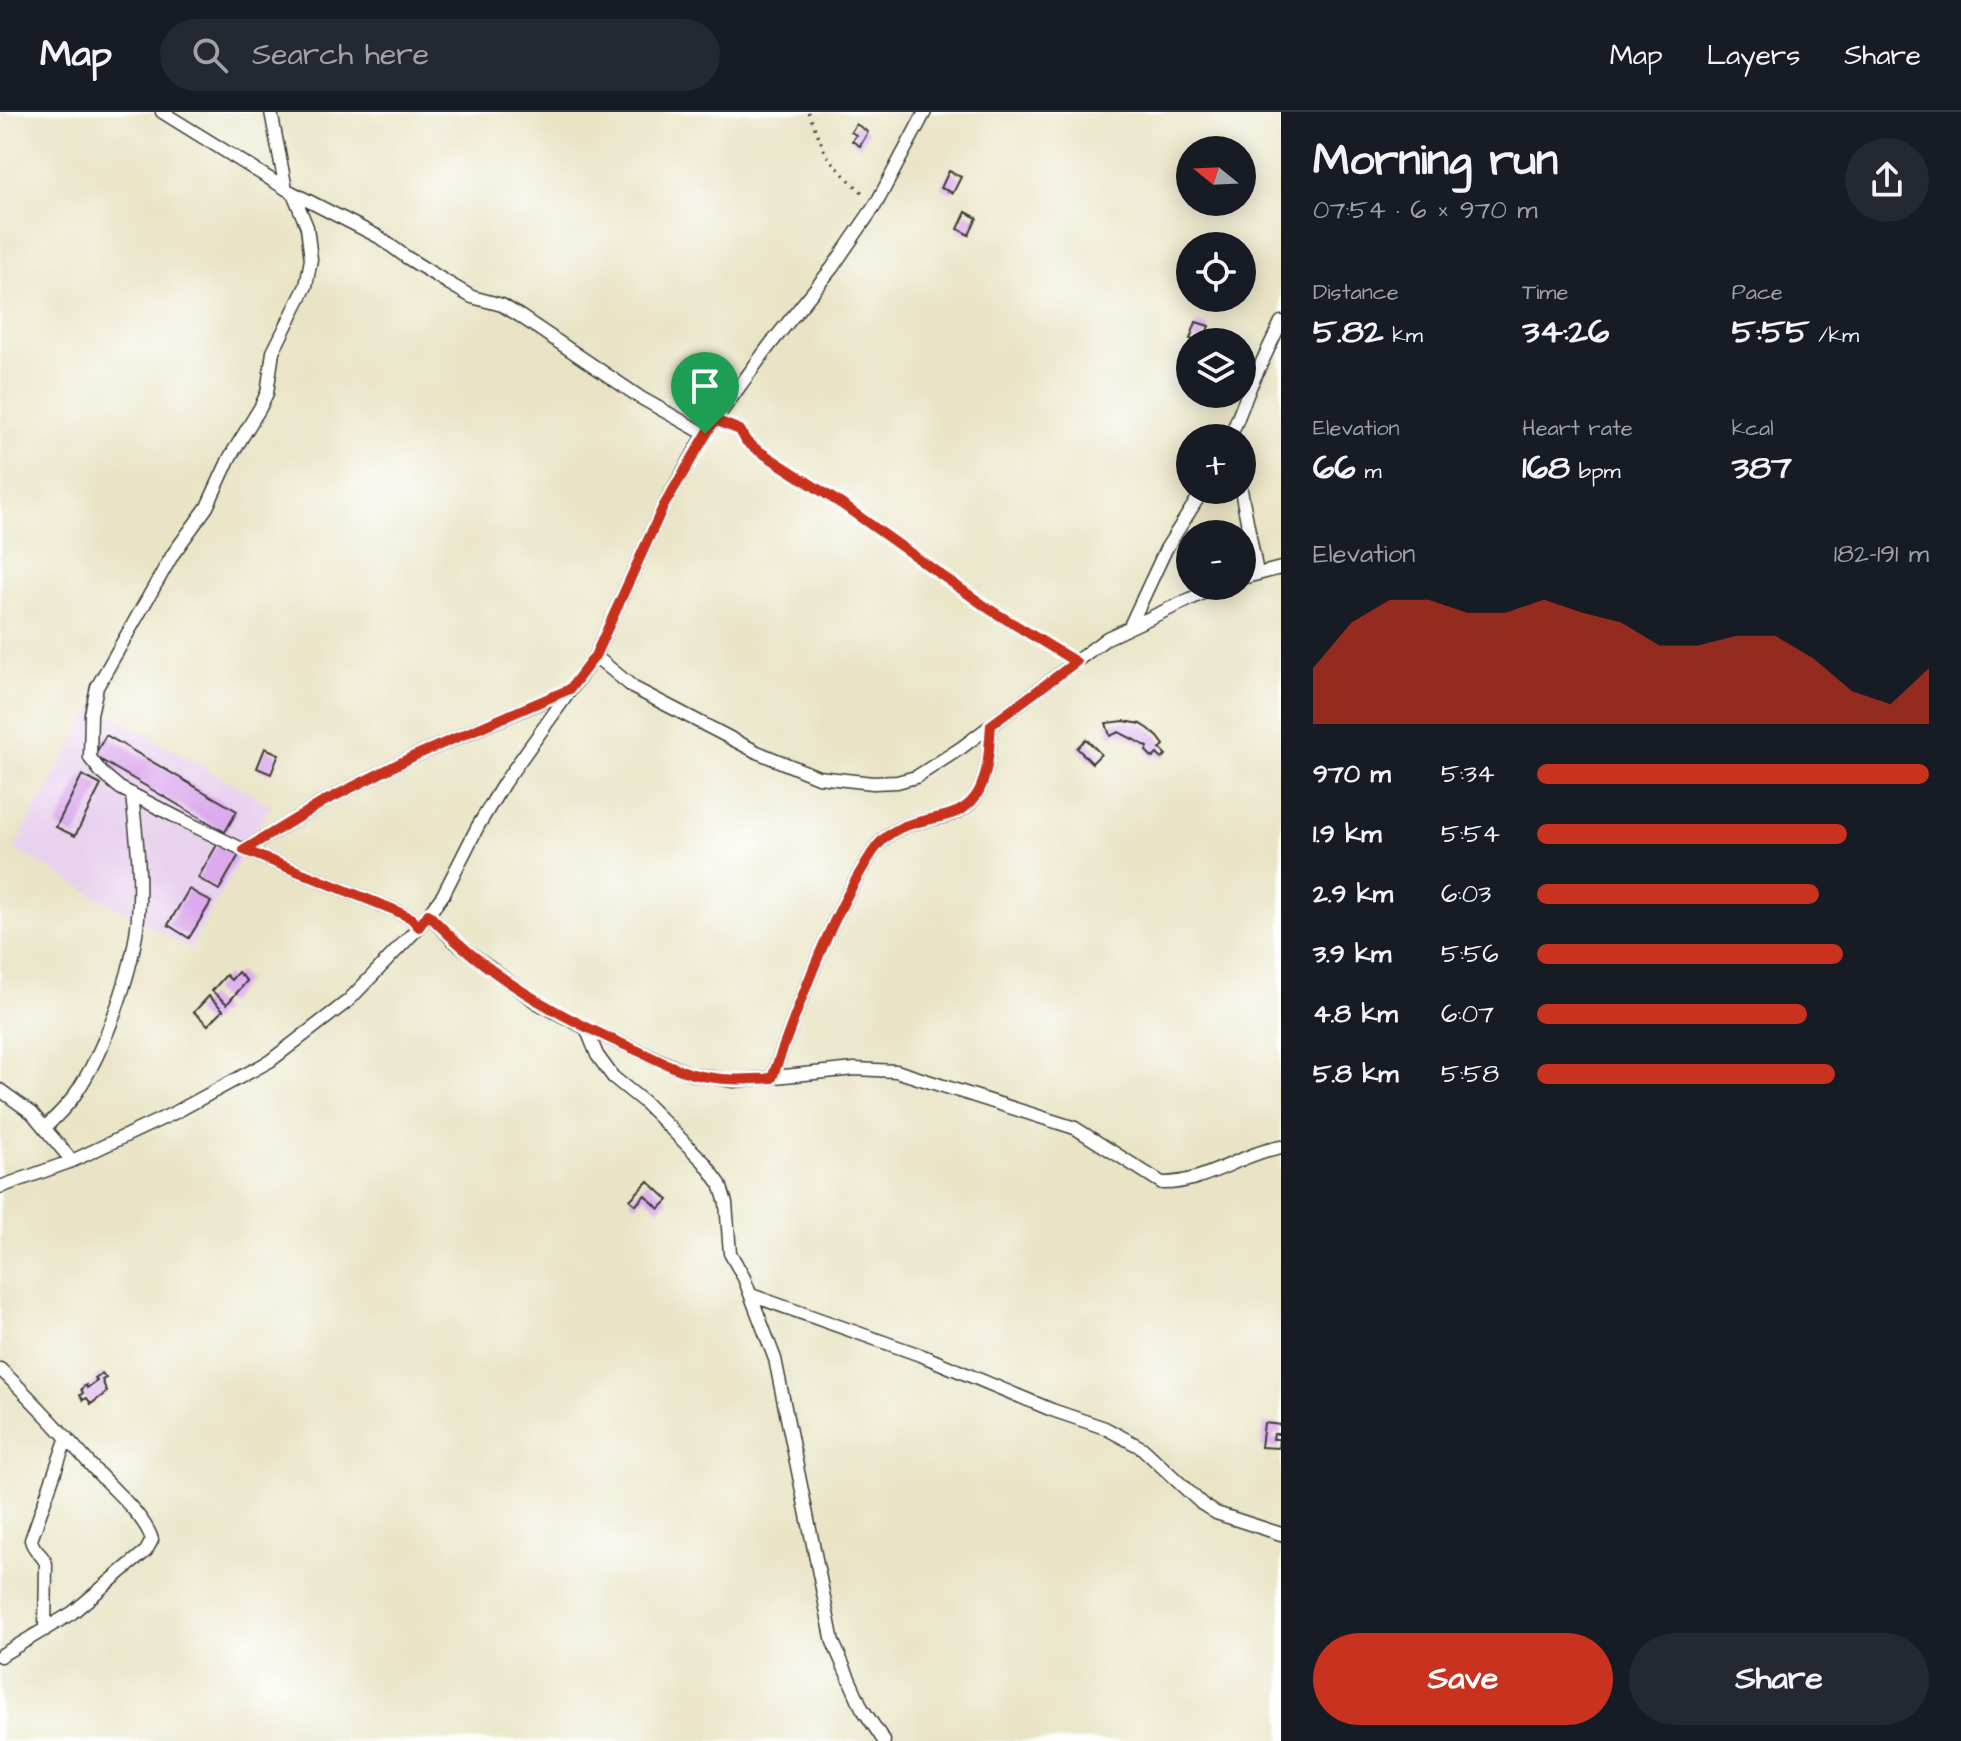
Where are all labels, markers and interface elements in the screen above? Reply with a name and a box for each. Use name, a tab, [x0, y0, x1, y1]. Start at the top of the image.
search box	[160, 19, 720, 91]
text: Map	[40, 29, 112, 81]
icon: search	[188, 33, 232, 77]
text: Search here	[252, 34, 429, 76]
text: Map	[1610, 36, 1663, 75]
text: Layers	[1707, 36, 1800, 75]
text: Share	[1844, 36, 1921, 75]
text: Morning run	[1313, 131, 1558, 192]
north arrow	[1176, 136, 1256, 216]
map controls	[1176, 136, 1256, 600]
button: share	[1845, 138, 1929, 222]
text: 07:54 · 6 × 970 m	[1313, 192, 1538, 228]
button: locate	[1176, 232, 1256, 312]
text: Distance	[1313, 277, 1399, 308]
text: Time	[1522, 277, 1568, 308]
text: Pace	[1732, 277, 1783, 308]
text: 5.82	[1313, 308, 1383, 356]
text: 34:26	[1522, 308, 1609, 356]
text: 5:55	[1732, 308, 1810, 356]
text: km	[1383, 320, 1423, 351]
text: /km	[1810, 320, 1859, 351]
button: layers	[1176, 328, 1256, 408]
pin	[671, 352, 739, 434]
icon: arrive	[683, 364, 727, 408]
text: Elevation	[1313, 413, 1400, 444]
text: Heart rate	[1522, 413, 1633, 444]
text: kcal	[1732, 413, 1774, 444]
button: +	[1176, 424, 1256, 504]
text: 66	[1313, 444, 1356, 492]
text: 168	[1522, 444, 1570, 492]
text: 387	[1732, 444, 1792, 492]
text: m	[1356, 456, 1382, 487]
text: bpm	[1570, 456, 1621, 487]
button: −	[1176, 520, 1256, 600]
text: Elevation	[1313, 536, 1415, 572]
text: 182–191 m	[1834, 536, 1929, 572]
text: 970 m	[1313, 756, 1391, 792]
text: 5:34	[1441, 756, 1495, 792]
text: 1.9 km	[1313, 816, 1381, 852]
text: 5:54	[1441, 816, 1500, 852]
text: 2.9 km	[1313, 876, 1393, 912]
text: 6:03	[1441, 876, 1491, 912]
text: 3.9 km	[1313, 936, 1391, 972]
text: 5:56	[1441, 936, 1498, 972]
text: 4.8 km	[1313, 996, 1398, 1032]
text: 6:07	[1441, 996, 1494, 1032]
text: 5.8 km	[1313, 1056, 1399, 1092]
text: 5:58	[1441, 1056, 1499, 1092]
button: Save	[1313, 1633, 1613, 1725]
button: Share	[1629, 1633, 1929, 1725]

